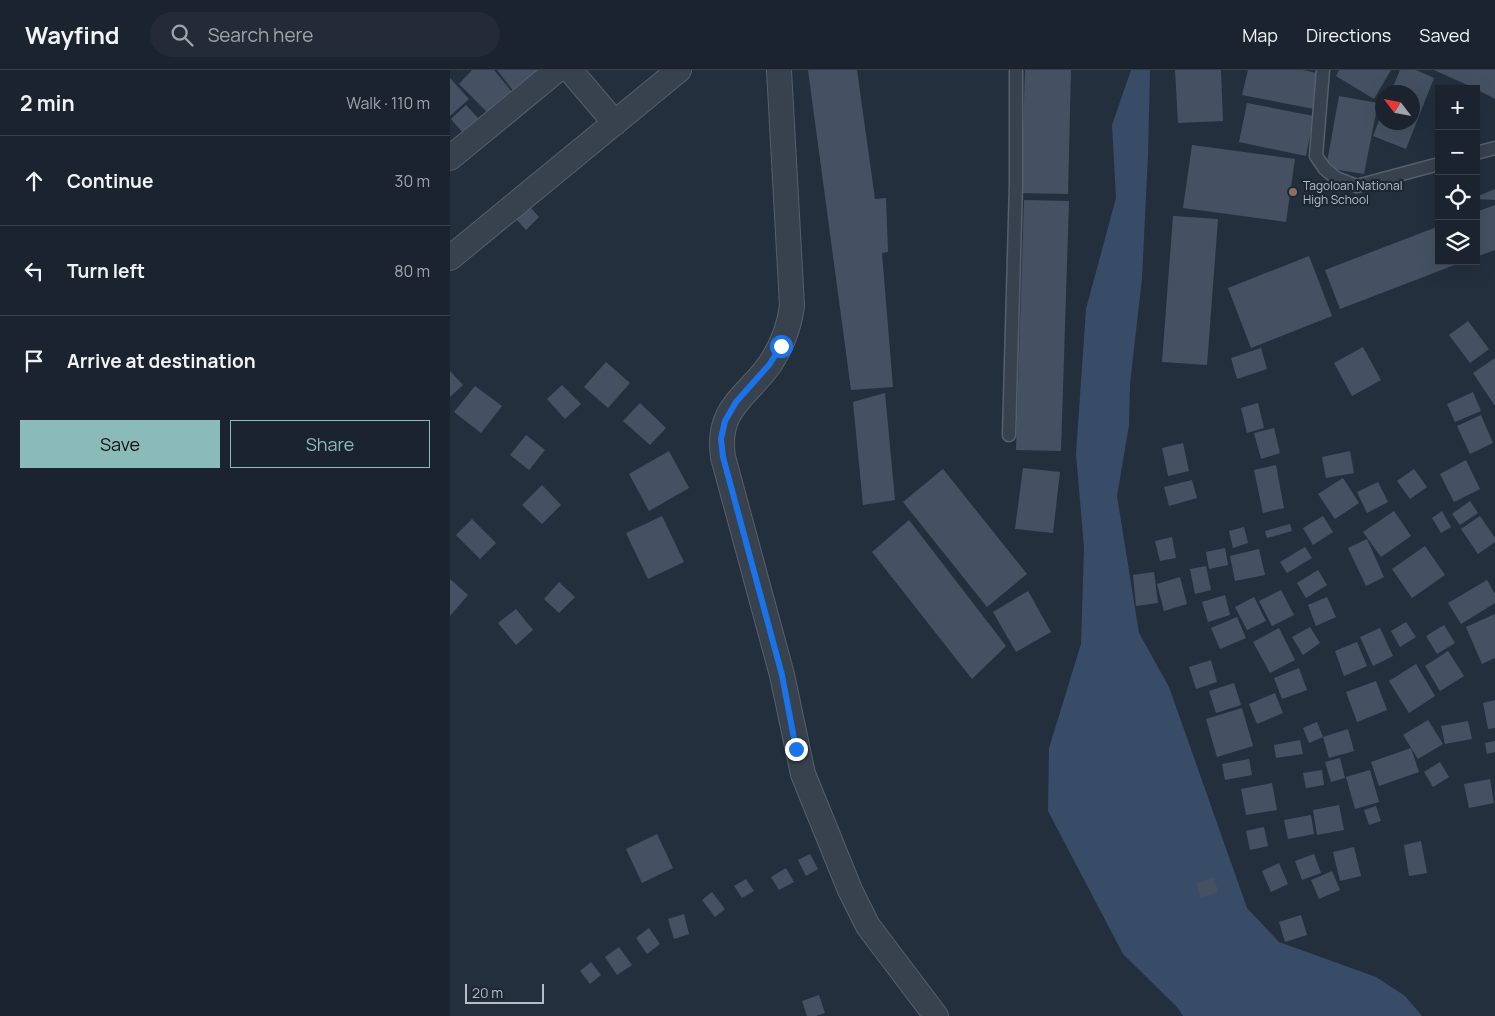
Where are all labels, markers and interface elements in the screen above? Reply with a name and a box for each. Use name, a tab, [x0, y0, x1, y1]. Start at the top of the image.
search box	[150, 12, 500, 57]
text: Wayfind	[25, 18, 120, 51]
icon: search	[168, 21, 196, 49]
text: Search here	[208, 22, 313, 48]
text: Map	[1242, 23, 1278, 47]
text: Directions	[1306, 23, 1391, 47]
text: Saved	[1419, 23, 1470, 47]
north arrow	[1375, 85, 1420, 130]
map controls	[1435, 85, 1480, 265]
button: +	[1435, 85, 1480, 130]
text: 2 min	[20, 89, 75, 117]
text: Walk · 110 m	[346, 92, 430, 114]
button: −	[1435, 130, 1480, 175]
icon: ahead	[20, 167, 48, 195]
text: Continue	[67, 168, 153, 194]
text: 30 m	[395, 170, 430, 192]
button: locate	[1435, 175, 1480, 220]
place label: Tagoloan National High School	[1303, 177, 1402, 208]
marker: Tagoloan National High School	[1287, 186, 1299, 198]
button: layers	[1435, 220, 1480, 265]
icon: left	[20, 257, 48, 285]
text: Turn left	[67, 258, 145, 284]
text: 80 m	[394, 260, 430, 282]
route start	[770, 335, 793, 358]
icon: arrive	[20, 347, 48, 375]
text: Arrive at destination	[67, 348, 256, 374]
button: Save	[20, 420, 220, 468]
button: Share	[230, 420, 430, 468]
route end	[785, 738, 808, 761]
scale bar	[465, 981, 544, 1004]
text: 20 m	[472, 983, 503, 1002]

